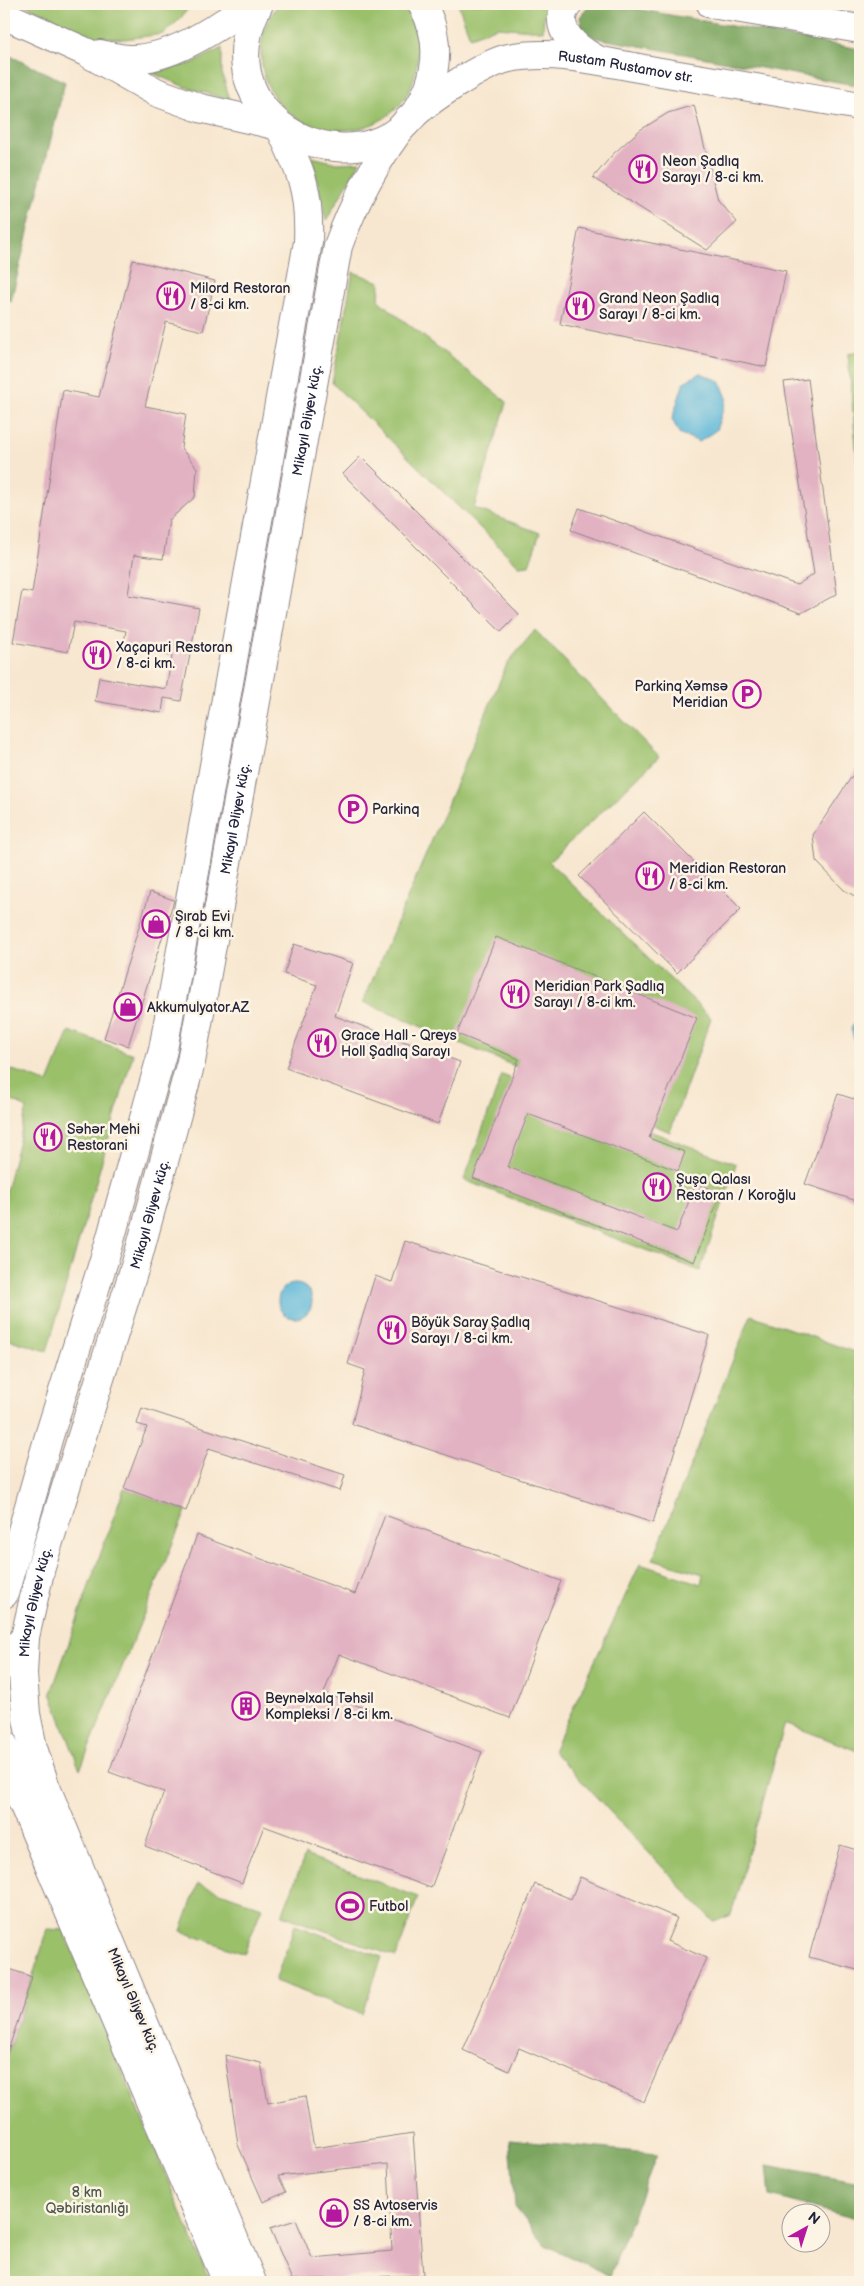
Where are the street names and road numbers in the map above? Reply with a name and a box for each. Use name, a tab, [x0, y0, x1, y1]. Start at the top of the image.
street label: Rustam Rustamov str.	[558, 48, 695, 86]
street label: Mikayıl Əliyev küç.	[289, 363, 325, 477]
street label: Mikayıl Əliyev küç.	[217, 762, 254, 876]
street label: Mikayıl Əliyev küç.	[127, 1158, 173, 1271]
street label: Mikayıl Əliyev küç.	[16, 1545, 56, 1658]
street label: Mikayıl Əliyev küç.	[104, 1945, 163, 2055]

